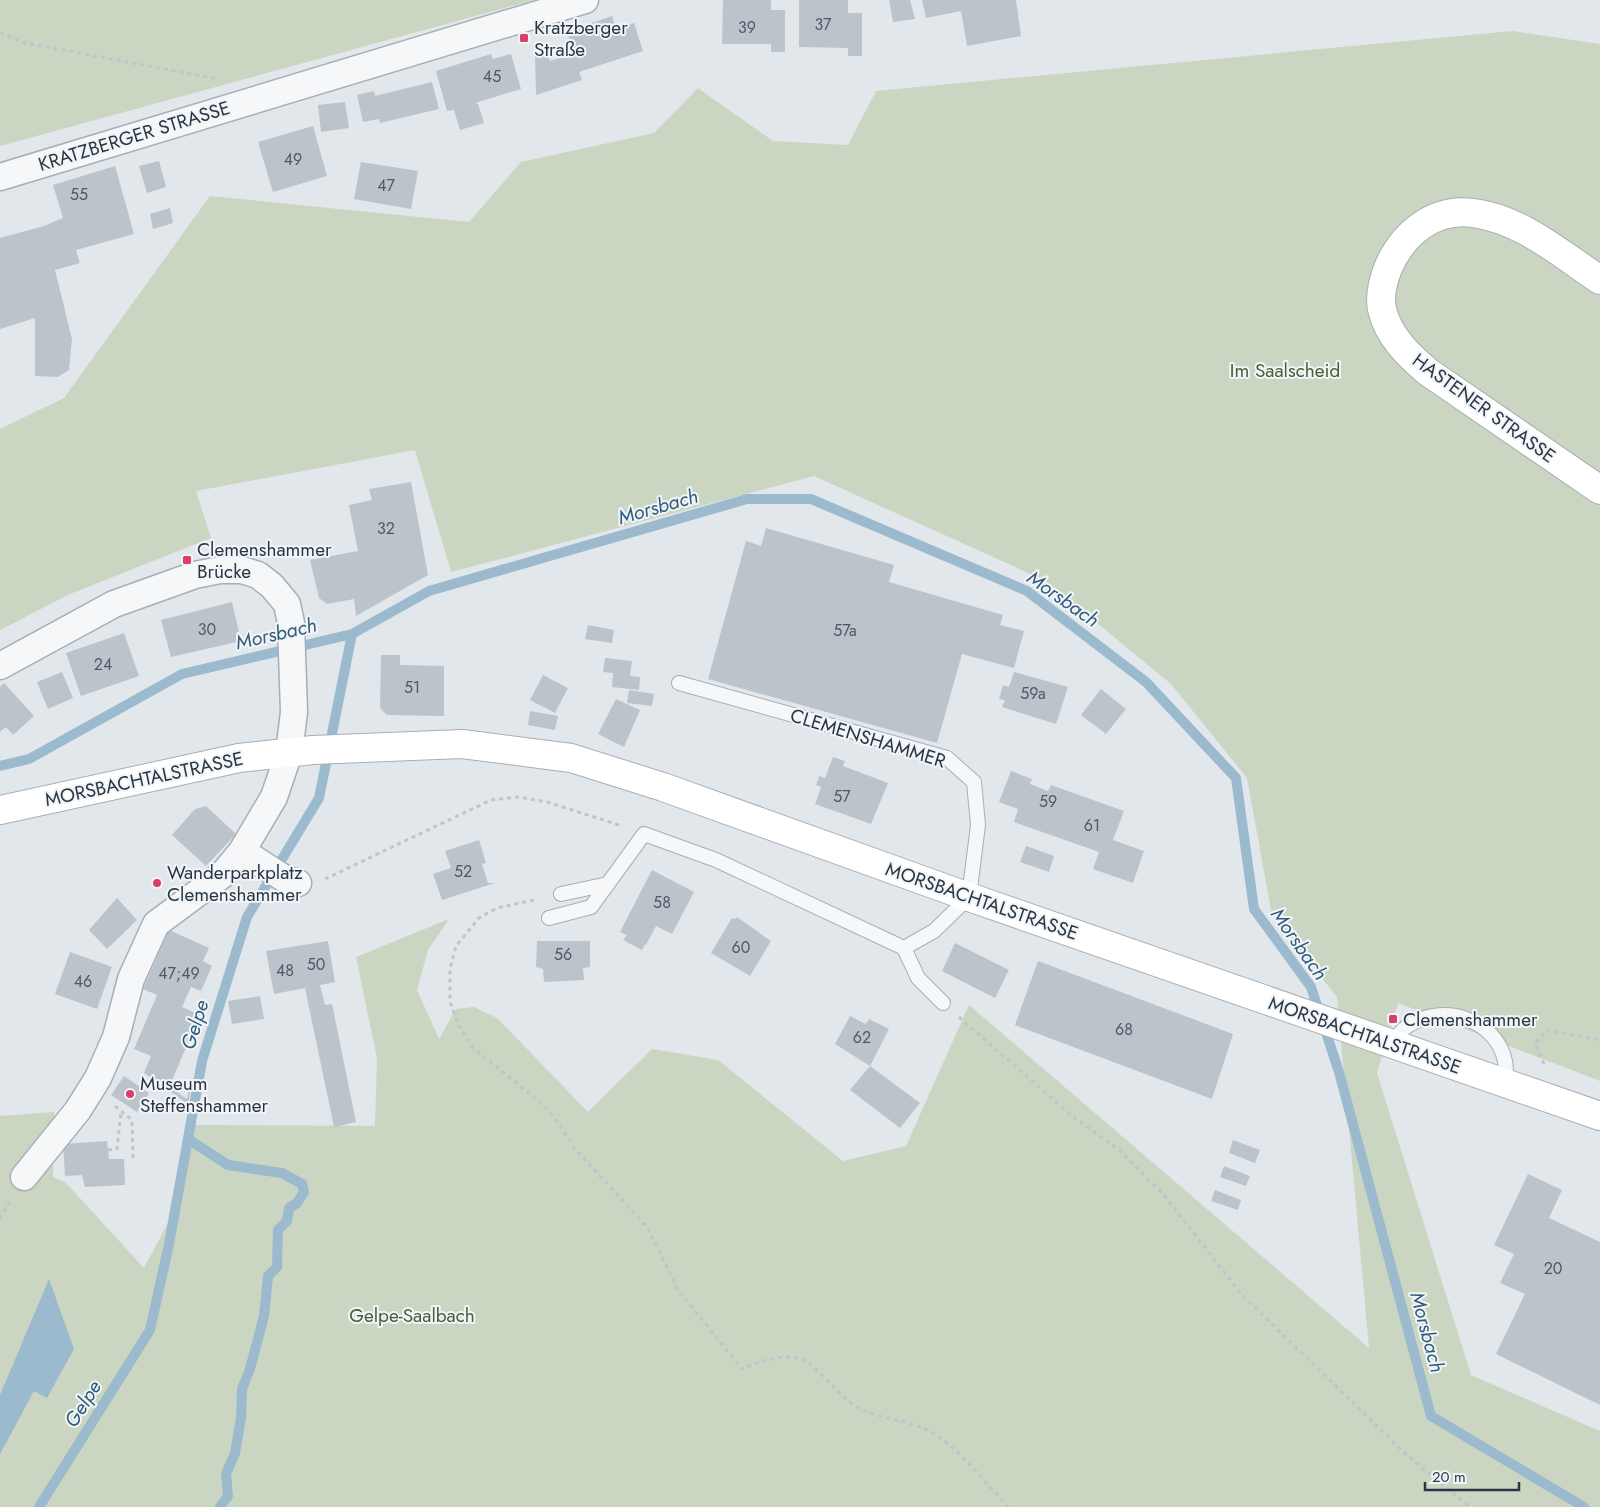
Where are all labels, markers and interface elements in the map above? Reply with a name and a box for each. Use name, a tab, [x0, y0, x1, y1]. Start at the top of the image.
house number: 37	[815, 13, 832, 36]
place label: Kratzberger Straße	[534, 14, 628, 63]
house number: 39	[738, 16, 756, 39]
marker: Kratzberger Straße	[518, 32, 530, 44]
house number: 45	[483, 65, 501, 88]
street label: KRATZBERGER STRASSE	[35, 94, 233, 178]
house number: 49	[284, 148, 302, 171]
house number: 47	[377, 174, 395, 197]
house number: 55	[70, 183, 88, 206]
street label: HASTENER STRASSE	[1407, 347, 1561, 469]
park label: Im Saalscheid	[1230, 357, 1340, 384]
water label: Morsbach	[614, 482, 702, 532]
house number: 32	[377, 517, 395, 540]
place label: Clemenshammer Brücke	[197, 536, 332, 585]
marker: Clemenshammer Brücke	[181, 554, 193, 566]
water label: Morsbach	[1021, 563, 1105, 635]
water label: Morsbach	[233, 611, 319, 657]
house number: 30	[198, 618, 216, 641]
house number: 57a	[833, 619, 857, 642]
house number: 24	[94, 653, 112, 676]
house number: 51	[404, 676, 420, 699]
house number: 59a	[1020, 682, 1046, 705]
street label: CLEMENSHAMMER	[787, 702, 949, 775]
street label: MORSBACHTALSTRASSE	[42, 745, 246, 813]
house number: 57	[833, 785, 851, 808]
house number: 59	[1039, 790, 1057, 813]
house number: 61	[1084, 814, 1100, 837]
street label: MORSBACHTALSTRASSE	[882, 855, 1082, 947]
place label: Wanderparkplatz Clemenshammer	[167, 859, 303, 908]
house number: 52	[454, 860, 472, 883]
marker: Wanderparkplatz Clemenshammer	[151, 877, 163, 889]
house number: 58	[653, 891, 671, 914]
water label: Morsbach	[1263, 902, 1335, 986]
house number: 60	[732, 936, 750, 959]
house number: 56	[554, 943, 572, 966]
house number: 50	[307, 953, 325, 976]
house number: 48	[276, 959, 294, 982]
house number: 47;49	[158, 962, 200, 985]
house number: 46	[74, 970, 92, 993]
street label: MORSBACHTALSTRASSE	[1265, 989, 1465, 1081]
water label: Gelpe	[174, 997, 216, 1053]
place label: Clemenshammer	[1403, 1006, 1538, 1033]
marker: Clemenshammer	[1387, 1013, 1399, 1025]
house number: 68	[1115, 1018, 1133, 1041]
house number: 62	[853, 1026, 871, 1049]
place label: Museum Steffenshammer	[140, 1070, 269, 1119]
marker: Museum Steffenshammer	[124, 1088, 136, 1100]
house number: 20	[1544, 1257, 1562, 1280]
water label: Morsbach	[1402, 1288, 1452, 1376]
park label: Gelpe-Saalbach	[349, 1302, 475, 1329]
water label: Gelpe	[57, 1375, 109, 1433]
scale bar	[1425, 1460, 1519, 1492]
text: 20 m	[1432, 1466, 1466, 1488]

